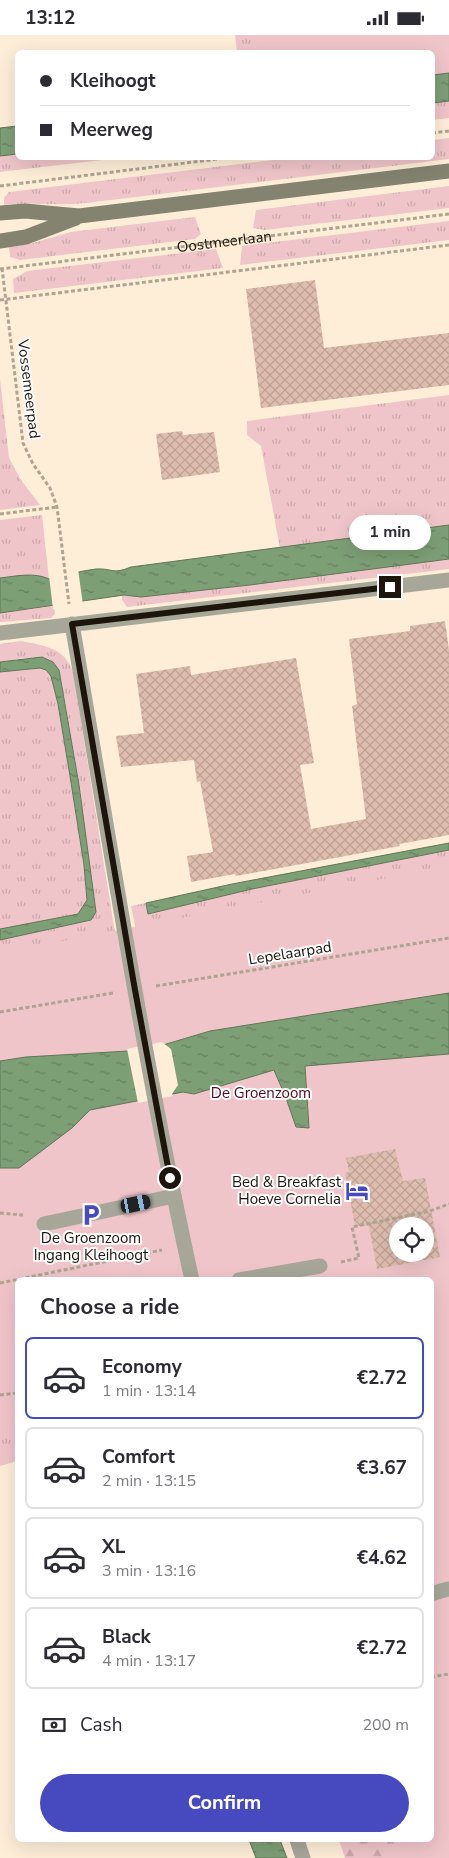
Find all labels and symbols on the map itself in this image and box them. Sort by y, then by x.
street label: Oostmeerlaan [176,226,273,257]
street label: Vossemeerpad [13,337,45,440]
callout: 1 min [349,515,431,549]
route end [379,576,401,598]
street label: Lepelaarpad [247,937,333,969]
park label: De Groenzoom [211,1083,311,1103]
route start [159,1167,181,1189]
place label: Bed & Breakfast Hoeve Cornelia [232,1172,342,1209]
hotel icon: Bed & Breakfast Hoeve Cornelia [344,1178,370,1204]
car [119,1194,152,1214]
parking icon: De Groenzoom Ingang Kleihoogt [78,1202,104,1228]
place label: De Groenzoom Ingang Kleihoogt [34,1228,149,1265]

